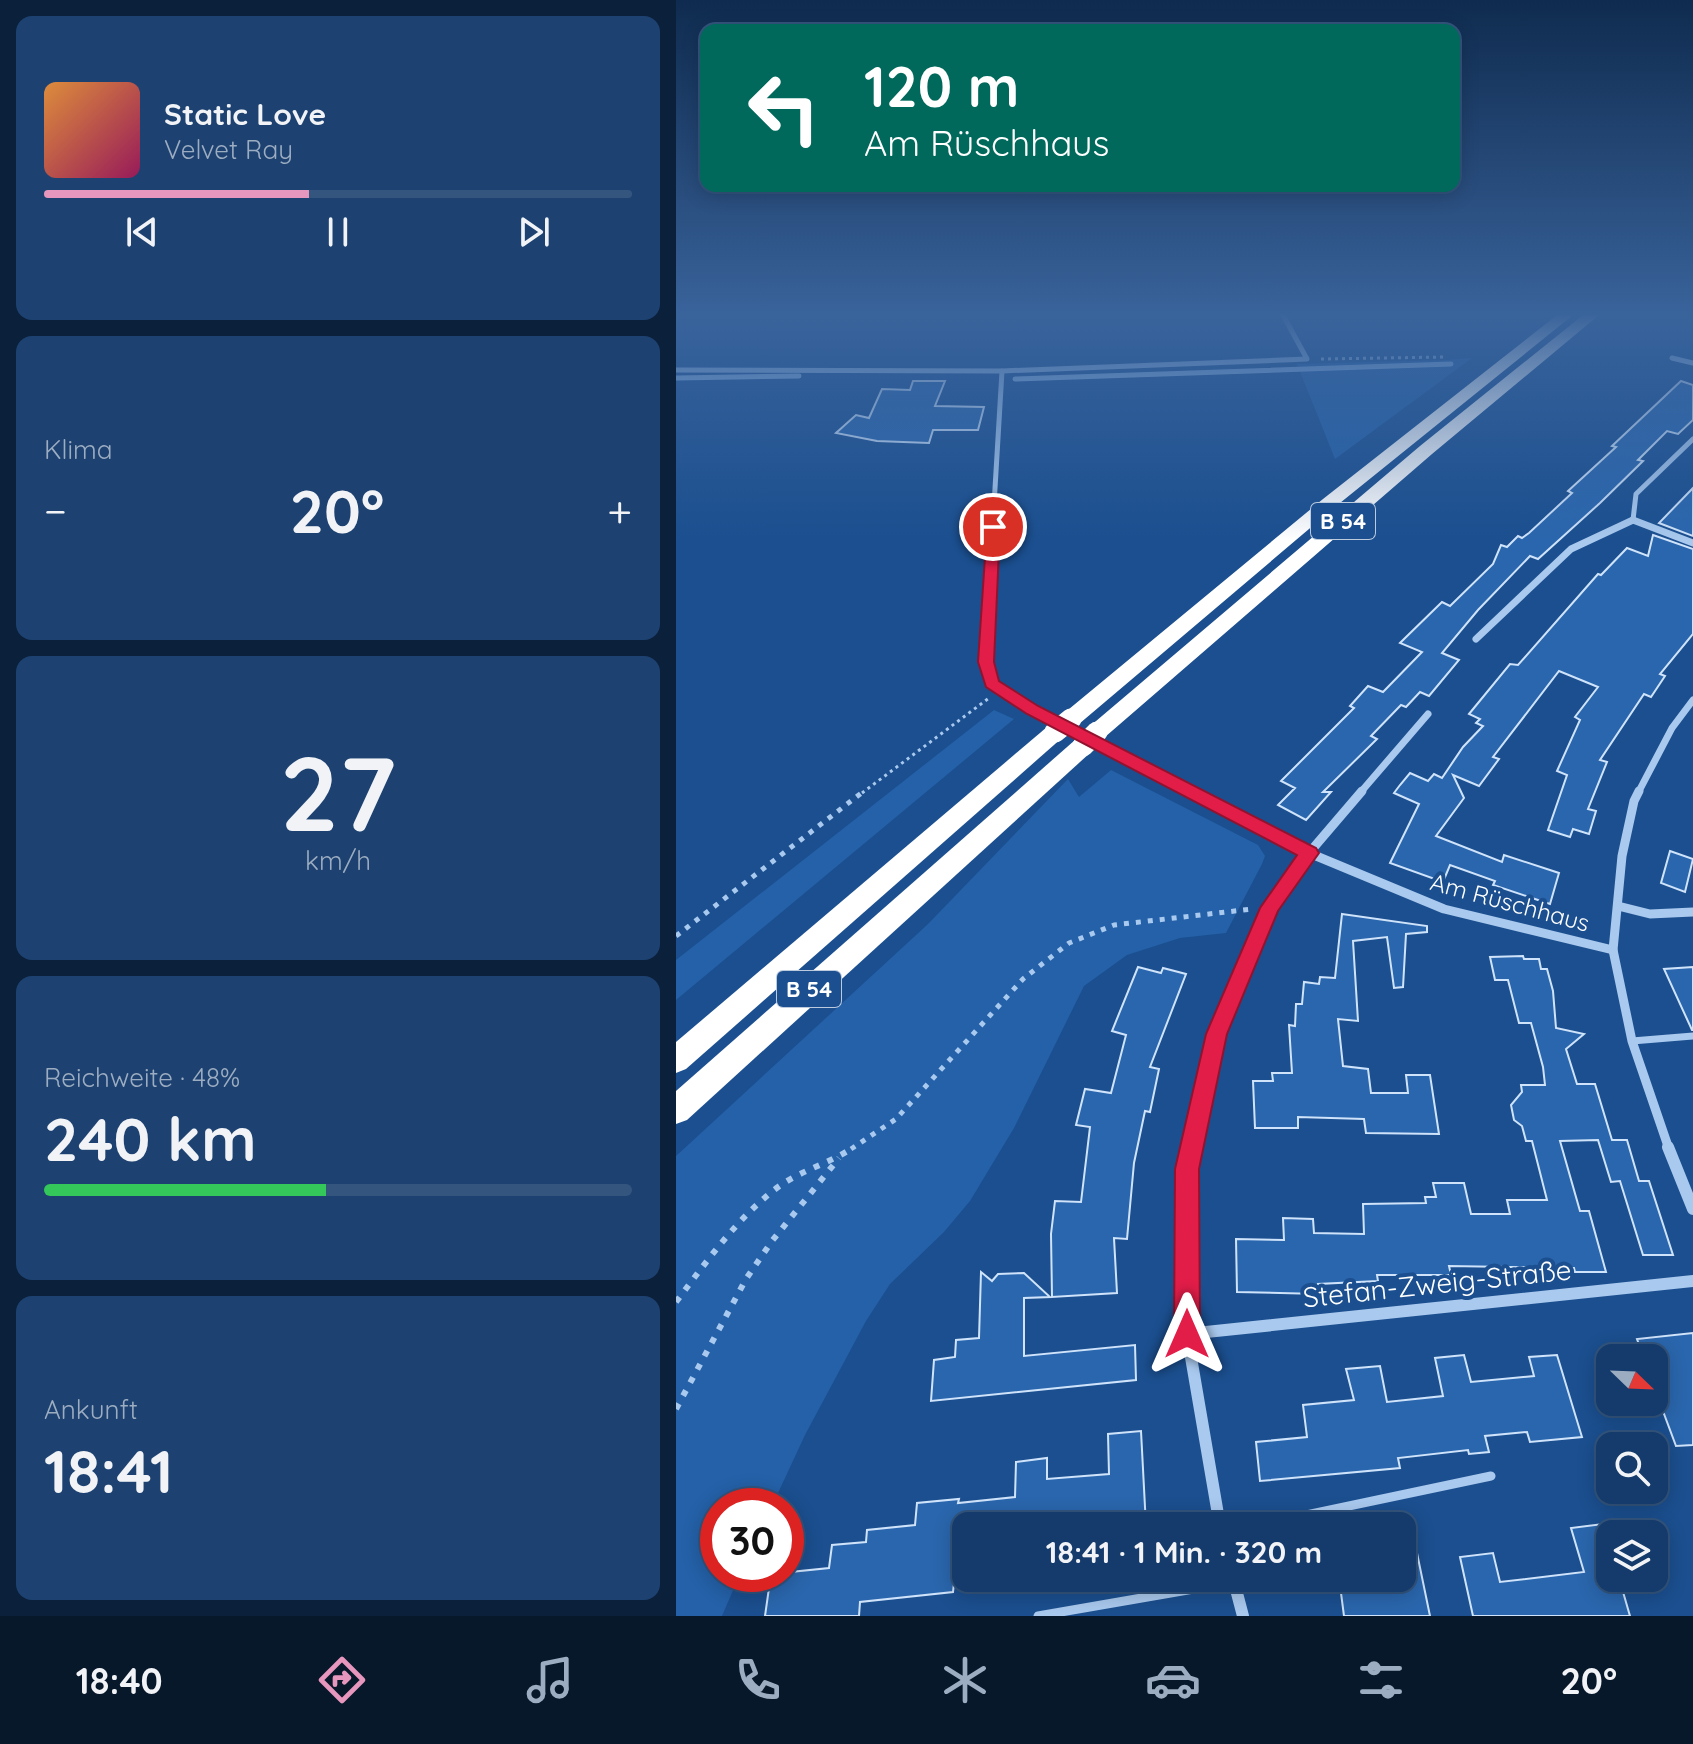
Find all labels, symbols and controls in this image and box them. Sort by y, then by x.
text: 120 m [864,51,1019,121]
icon: left [732,56,836,160]
text: Static Love [164,95,326,133]
text: Am Rüschhaus [864,120,1109,165]
text: Velvet Ray [164,133,293,166]
icon: previous [120,210,164,254]
icon: pause [316,210,360,254]
icon: next [512,210,556,254]
text: Klima [44,433,113,466]
text: 20° [290,473,384,548]
text: − [44,483,67,538]
text: + [607,483,632,538]
pin [959,493,1027,561]
road number: B 54 [1311,503,1375,539]
icon: arrive [971,505,1015,549]
text: 27 [280,727,396,857]
text: km/h [305,844,371,877]
street label: Am Rüschhaus [1427,866,1593,938]
road number: B 54 [777,971,841,1007]
text: Reichweite · 48% [44,1061,240,1094]
text: 240 km [44,1101,257,1176]
street label: Stefan-Zweig-Straße [1301,1251,1573,1315]
position arrow [1145,1292,1229,1376]
north arrow [1596,1344,1668,1416]
map controls [1596,1344,1668,1592]
text: Ankunft [44,1393,138,1426]
button: search [1596,1432,1668,1504]
text: 18:41 [44,1433,173,1508]
speed limit sign: 30 [700,1488,804,1592]
button: layers [1596,1520,1668,1592]
text: 18:41 · 1 Min. · 320 m [1046,1533,1322,1571]
icon: directions [314,1652,370,1708]
icon: music [522,1652,578,1708]
icon: phone [730,1652,786,1708]
icon: climate [937,1652,993,1708]
icon: car [1145,1652,1201,1708]
icon: filters [1353,1652,1409,1708]
text: 18:40 [76,1658,163,1703]
text: 20° [1560,1658,1617,1703]

